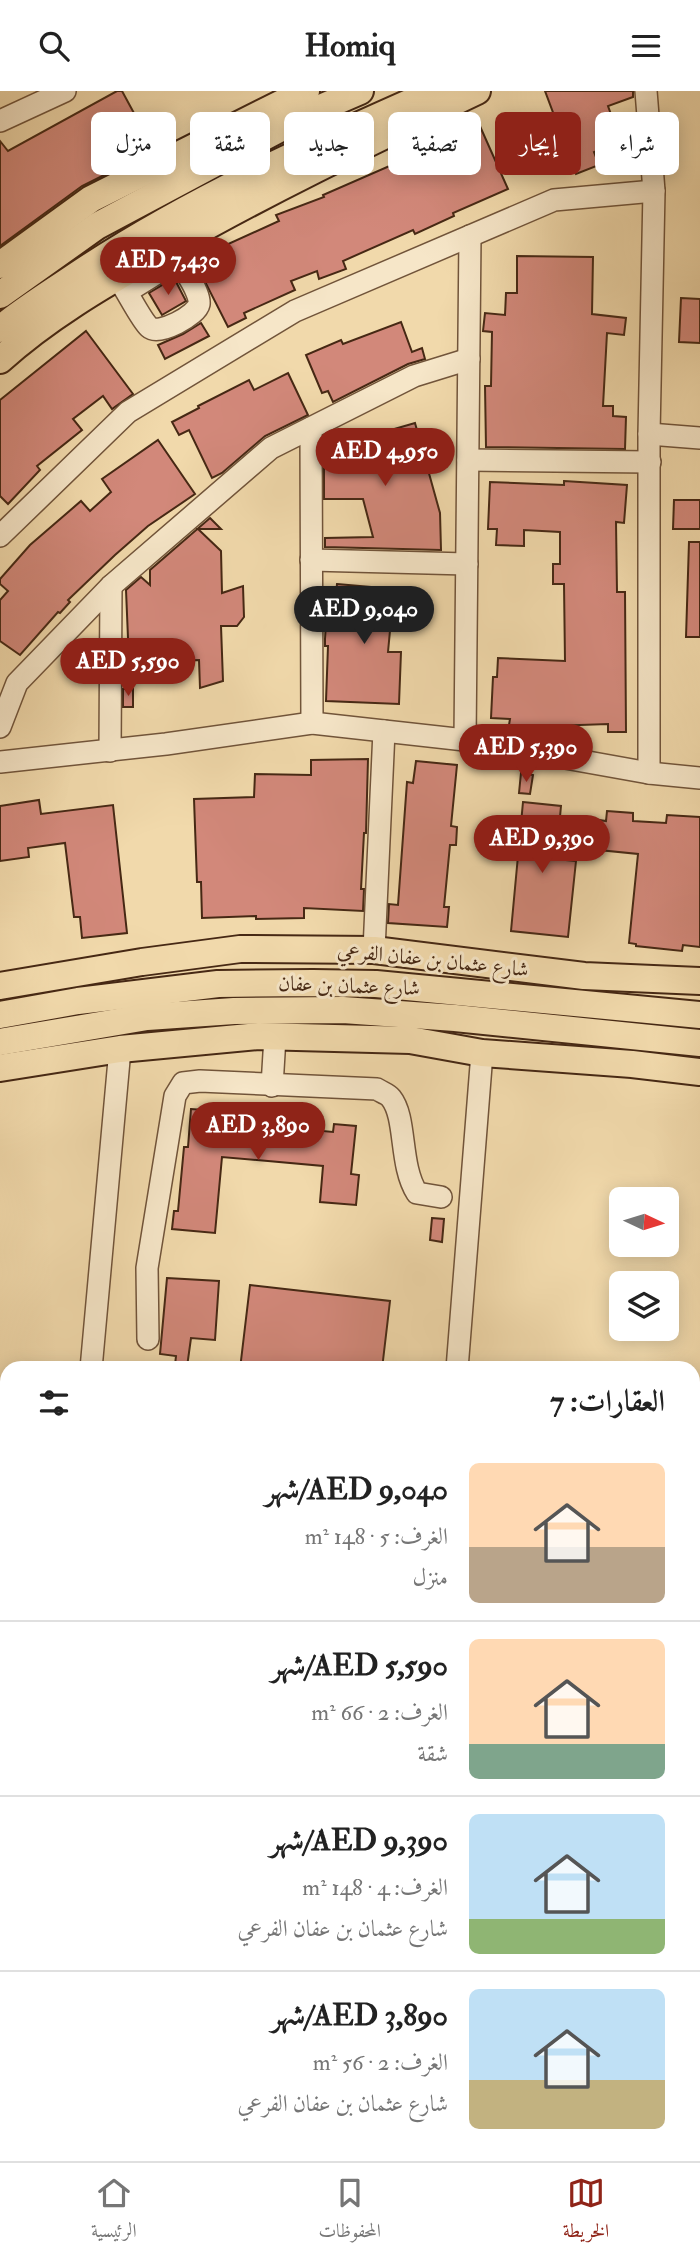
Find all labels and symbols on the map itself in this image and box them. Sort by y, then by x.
pin: AED 7,430 [88,237,248,297]
pin: AED 4,950 [305,429,465,488]
pin: AED 9,040 [284,587,444,646]
pin: AED 5,590 [48,639,208,698]
pin: AED 5,390 [446,725,606,784]
pin: AED 9,390 [462,815,622,875]
street label: شارع عثمان بن عفان الفرعي [336,937,530,987]
street label: شارع عثمان بن عفان [277,970,420,1006]
pin: AED 3,890 [178,1103,338,1162]
north arrow [609,1187,679,1257]

